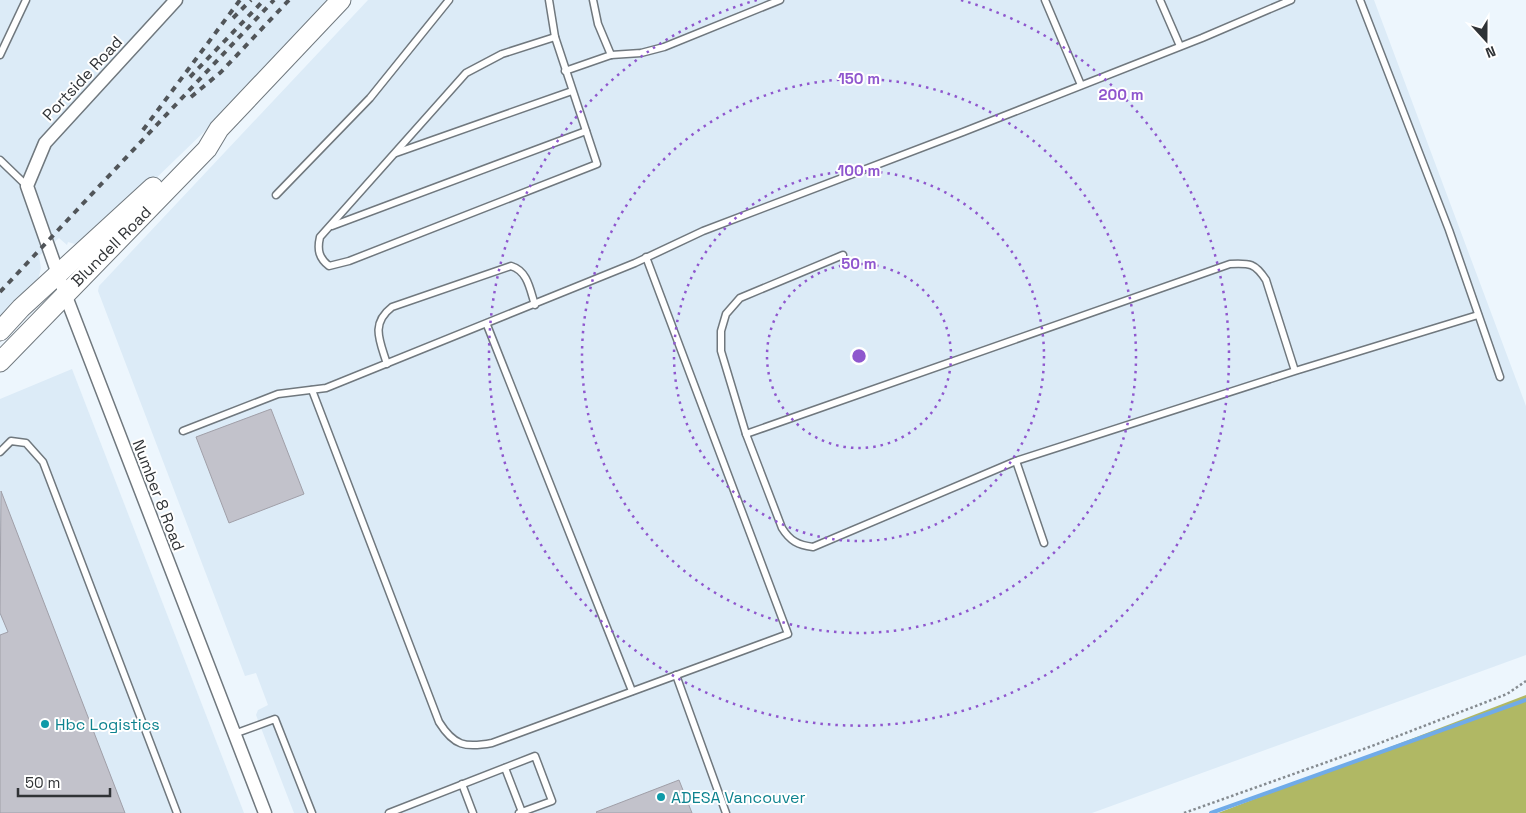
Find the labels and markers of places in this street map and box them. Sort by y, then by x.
centre of rings [850,347,868,365]
place label: Hbc Logistics [55,714,160,735]
marker: Hbc Logistics [39,718,51,730]
place label: ADESA Vancouver [671,787,806,808]
marker: ADESA Vancouver [655,791,667,803]

